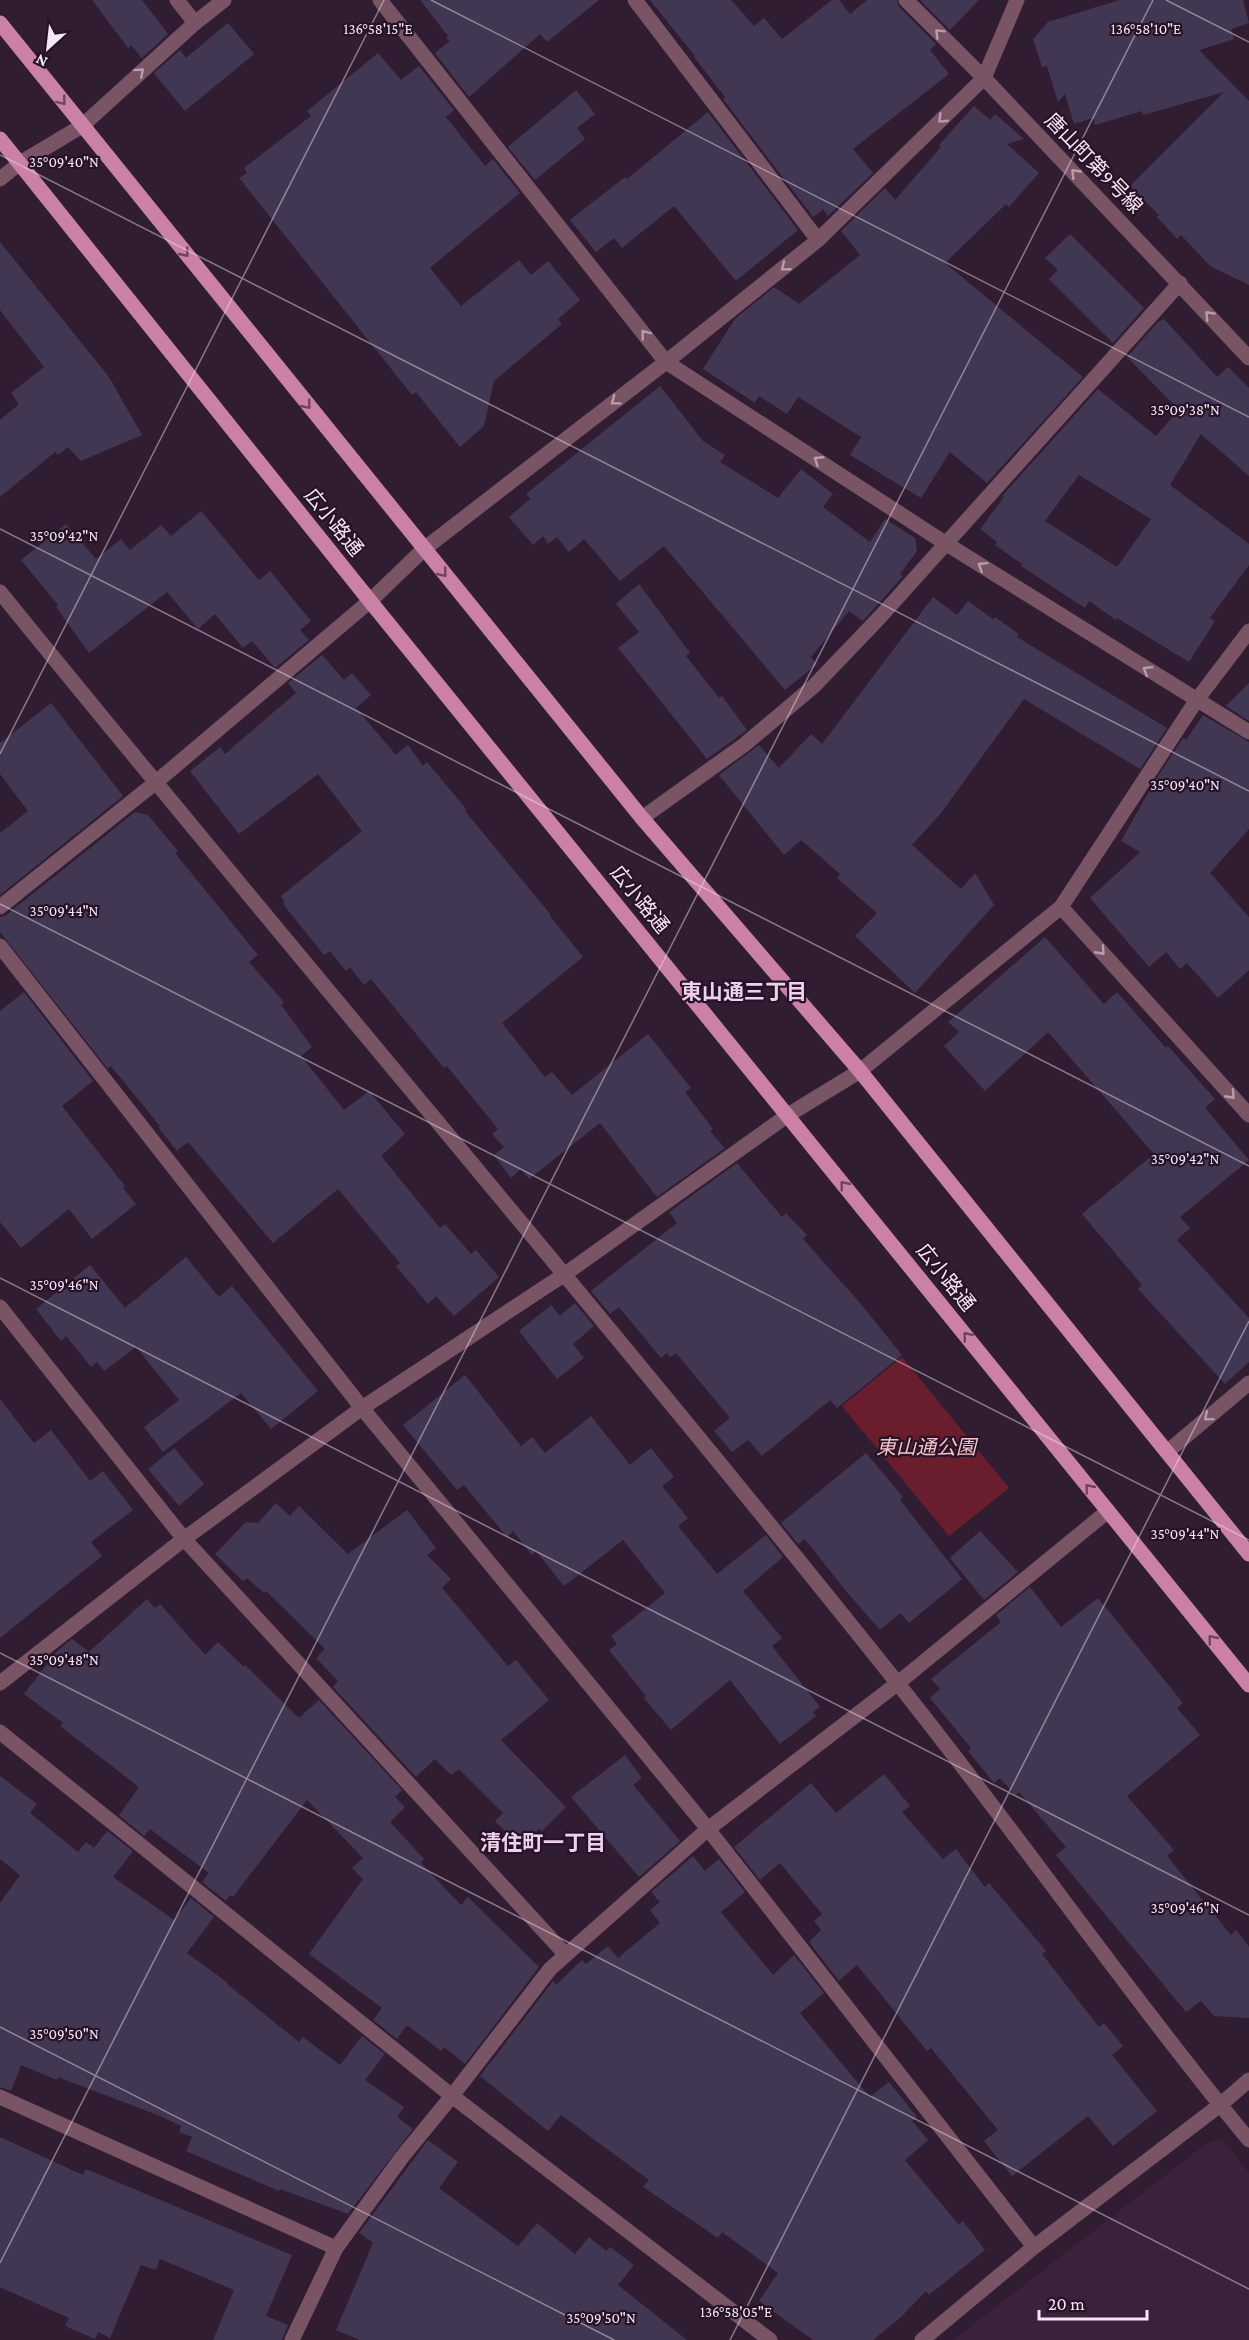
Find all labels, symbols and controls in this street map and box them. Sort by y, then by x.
north arrow [18,18,78,78]
text: 136°58'15"E [343,21,413,37]
text: 136°58'10"E [1111,21,1181,37]
one-way arrow [936,30,947,41]
text: N [33,51,50,71]
one-way arrow [134,68,144,79]
one-way arrow [55,95,66,106]
street label: 唐山町第9号線 [1041,109,1147,217]
one-way arrow [938,111,949,122]
text: 35°09'40"N [29,154,99,170]
one-way arrow [1071,170,1082,180]
one-way arrow [177,246,188,257]
one-way arrow [781,259,792,270]
one-way arrow [1205,311,1216,322]
one-way arrow [641,330,652,341]
one-way arrow [611,393,622,404]
one-way arrow [300,398,311,409]
text: 35°09'38"N [1150,402,1220,418]
one-way arrow [814,456,825,467]
street label: 広小路通 [300,484,368,560]
text: 35°09'42"N [30,528,98,544]
one-way arrow [978,561,988,573]
one-way arrow [436,566,447,577]
one-way arrow [1143,665,1153,677]
text: 35°09'40"N [1150,777,1220,793]
street label: 広小路通 [606,861,674,937]
text: 35°09'44"N [30,903,99,919]
one-way arrow [1094,944,1105,954]
district label: 東山通三丁目 [681,980,807,1004]
one-way arrow [1224,1089,1235,1099]
text: 35°09'42"N [1151,1151,1219,1167]
one-way arrow [840,1180,851,1191]
street label: 広小路通 [912,1239,980,1315]
text: 35°09'46"N [29,1277,99,1293]
one-way arrow [963,1332,974,1343]
one-way arrow [1204,1410,1215,1421]
park label: 東山通公園 [876,1436,979,1458]
one-way arrow [1085,1484,1096,1495]
text: 35°09'44"N [1151,1526,1220,1542]
one-way arrow [1208,1635,1219,1646]
text: 35°09'48"N [29,1652,99,1668]
district label: 清住町一丁目 [480,1831,606,1855]
text: 35°09'46"N [1150,1900,1220,1916]
text: 35°09'50"N [29,2026,99,2042]
scale bar [1039,2283,1147,2321]
text: 20 m [1048,2294,1085,2314]
text: 136°58'05"E [700,2304,772,2320]
text: 35°09'50"N [566,2310,636,2326]

